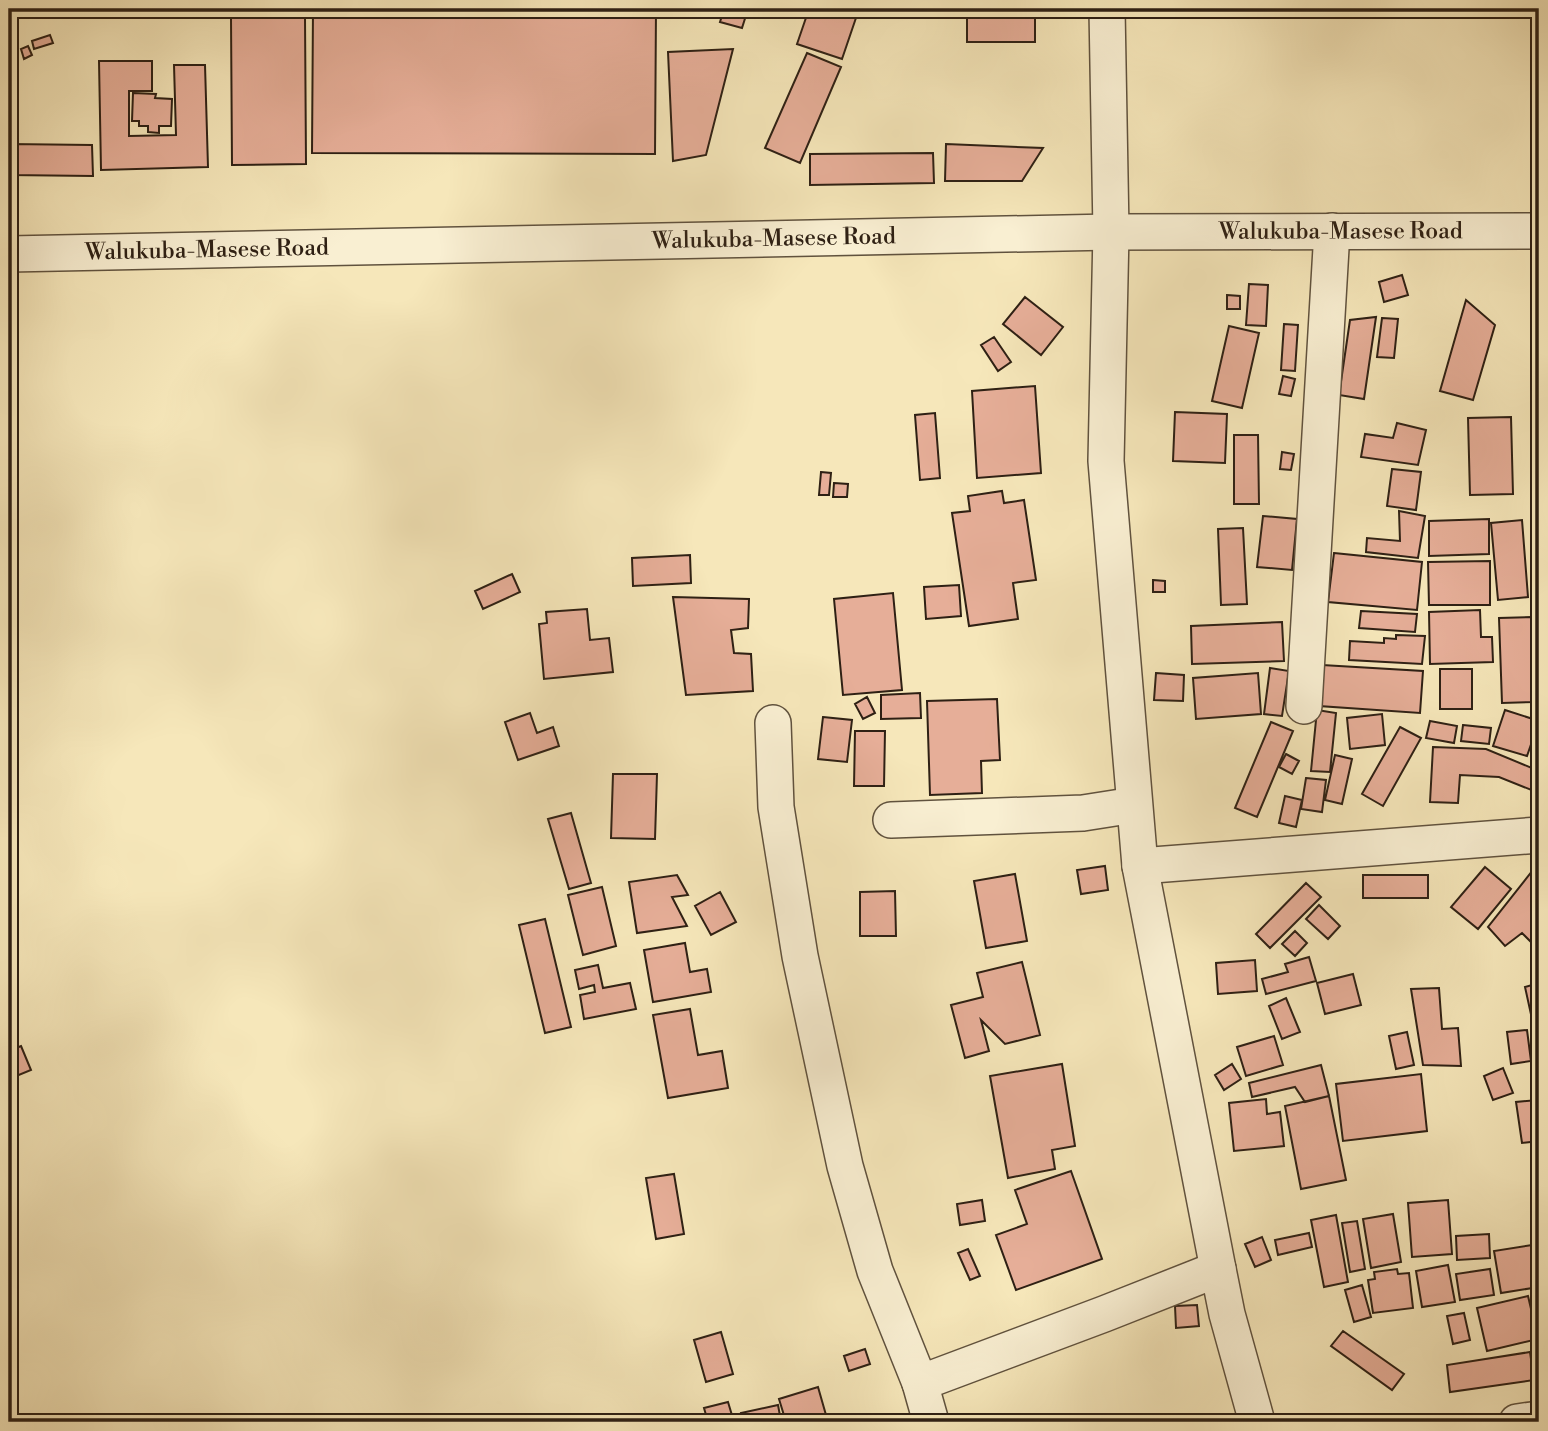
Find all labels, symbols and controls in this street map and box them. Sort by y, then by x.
street label: Walukuba-Masese Road [1218,217,1463,246]
street label: Walukuba-Masese Road [651,222,896,255]
street label: Walukuba-Masese Road [84,234,329,267]

